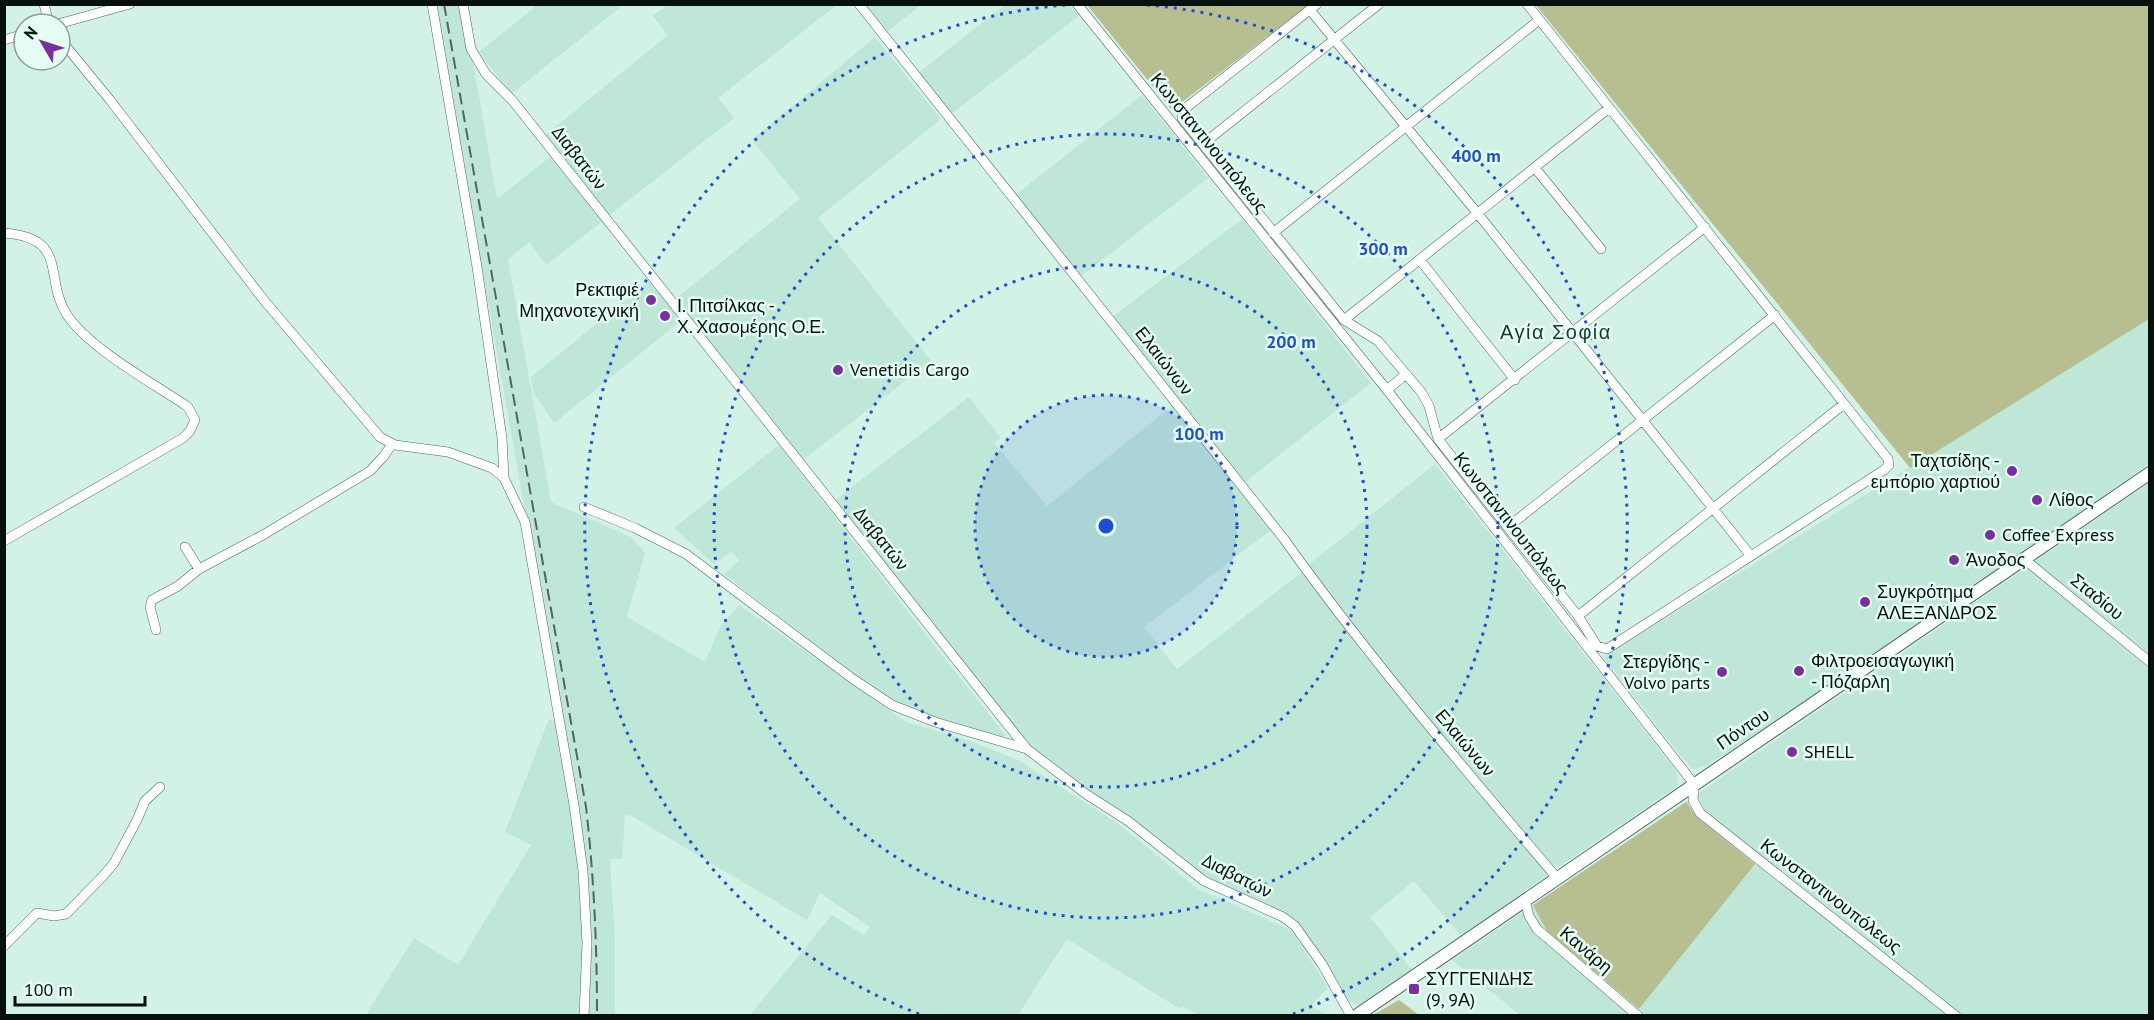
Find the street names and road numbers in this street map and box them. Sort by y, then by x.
street label: Κωνσταντινουπόλεως [1146,68,1273,218]
street label: Διαβατών [547,121,612,194]
street label: Ελαιώνων [1130,322,1198,400]
street label: Κωνσταντινουπόλεως [1449,447,1574,598]
street label: Διαβατών [849,502,914,575]
street label: Σταδίου [2066,568,2128,625]
street label: Πόντου [1712,703,1773,755]
street label: Ελαιώνων [1430,704,1500,781]
street label: Κωνσταντινουπόλεως [1756,833,1907,958]
street label: Διαβατών [1198,848,1276,903]
street label: Κανάρη [1555,921,1617,978]

